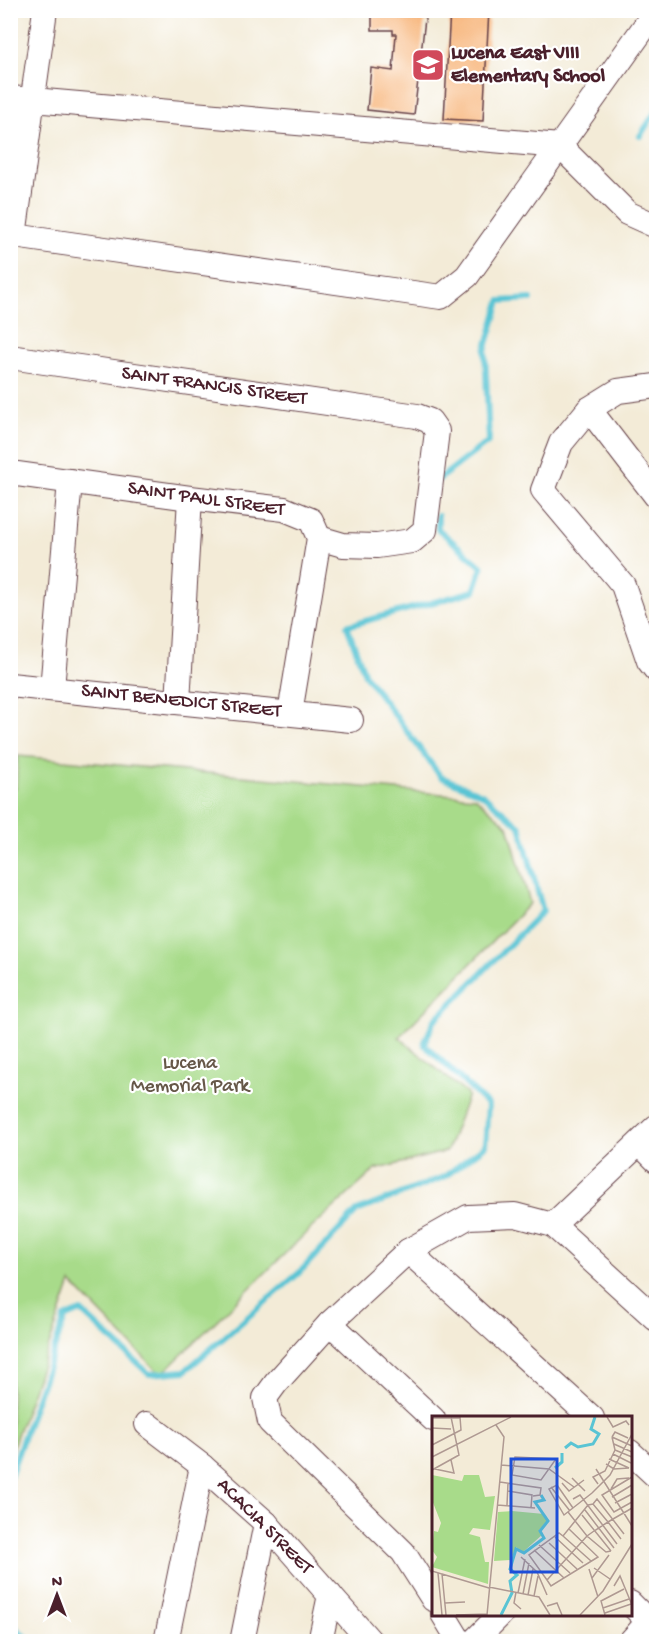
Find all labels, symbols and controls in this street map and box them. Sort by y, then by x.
place label: Lucena East VIII Elementary School [451,43,606,89]
school or university icon: Lucena East VIII Elementary School [410,47,446,83]
street label: SAINT FRANCIS STREET [120,363,309,412]
street label: SAINT PAUL STREET [126,478,287,523]
street label: SAINT BENEDICT STREET [80,680,283,724]
park label: Lucena Memorial Park [131,1053,251,1099]
inset map [432,1416,631,1616]
street label: ACACIA STREET [211,1474,318,1581]
north arrow [27,1565,87,1625]
text: N [52,1574,63,1593]

